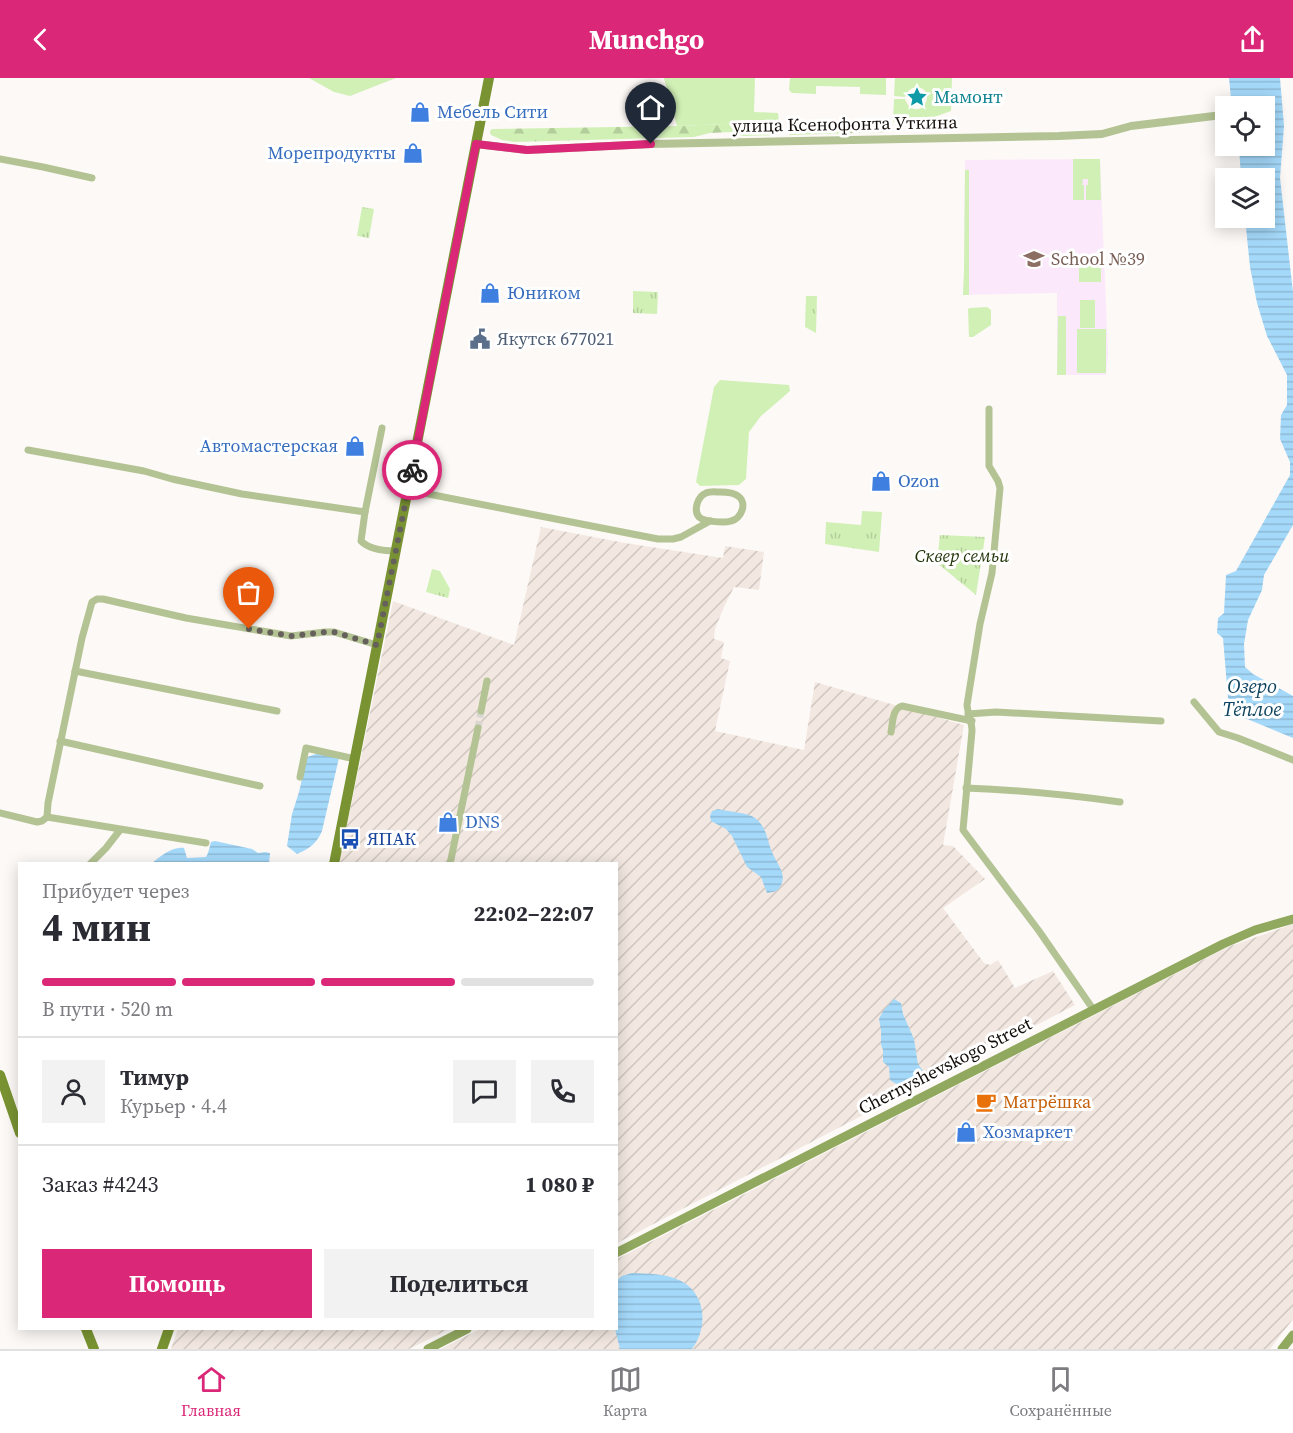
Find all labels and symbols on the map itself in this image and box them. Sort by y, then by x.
pin [625,82,676,144]
place label: Мамонт [934,84,1003,109]
place icon: Мамонт [905,85,929,109]
place label: Мебель Сити [437,99,548,124]
shop icon: Мебель Сити [408,100,432,124]
street label: улица Ксенофонта Уткина [732,109,959,138]
place label: Морепродукты [267,140,396,165]
shop icon: Морепродукты [401,141,425,165]
place label: School №39 [1051,246,1145,271]
school or university icon: School №39 [1022,247,1046,271]
place label: Юником [507,280,581,305]
shop icon: Юником [478,281,502,305]
place label: Якутск 677021 [497,326,614,351]
public building icon: Якутск 677021 [468,327,492,351]
place label: Автомастерская [200,433,338,458]
shop icon: Автомастерская [343,434,367,458]
courier [382,440,442,500]
place label: Ozon [898,468,940,493]
shop icon: Ozon [869,469,893,493]
park label: Сквер семьи [915,543,1010,568]
pin [223,567,274,629]
water label: Озеро Тёплое [1223,672,1281,723]
place label: DNS [465,809,500,834]
shop icon: DNS [436,810,460,834]
place label: ЯПАК [367,826,416,851]
bus stop icon: ЯПАК [338,827,362,851]
street label: Chernyshevskogo Street [854,1011,1036,1120]
place label: Матрёшка [1003,1089,1092,1114]
cafe icon: Матрёшка [974,1090,998,1114]
place label: Хозмаркет [983,1119,1073,1144]
shop icon: Хозмаркет [954,1120,978,1144]

